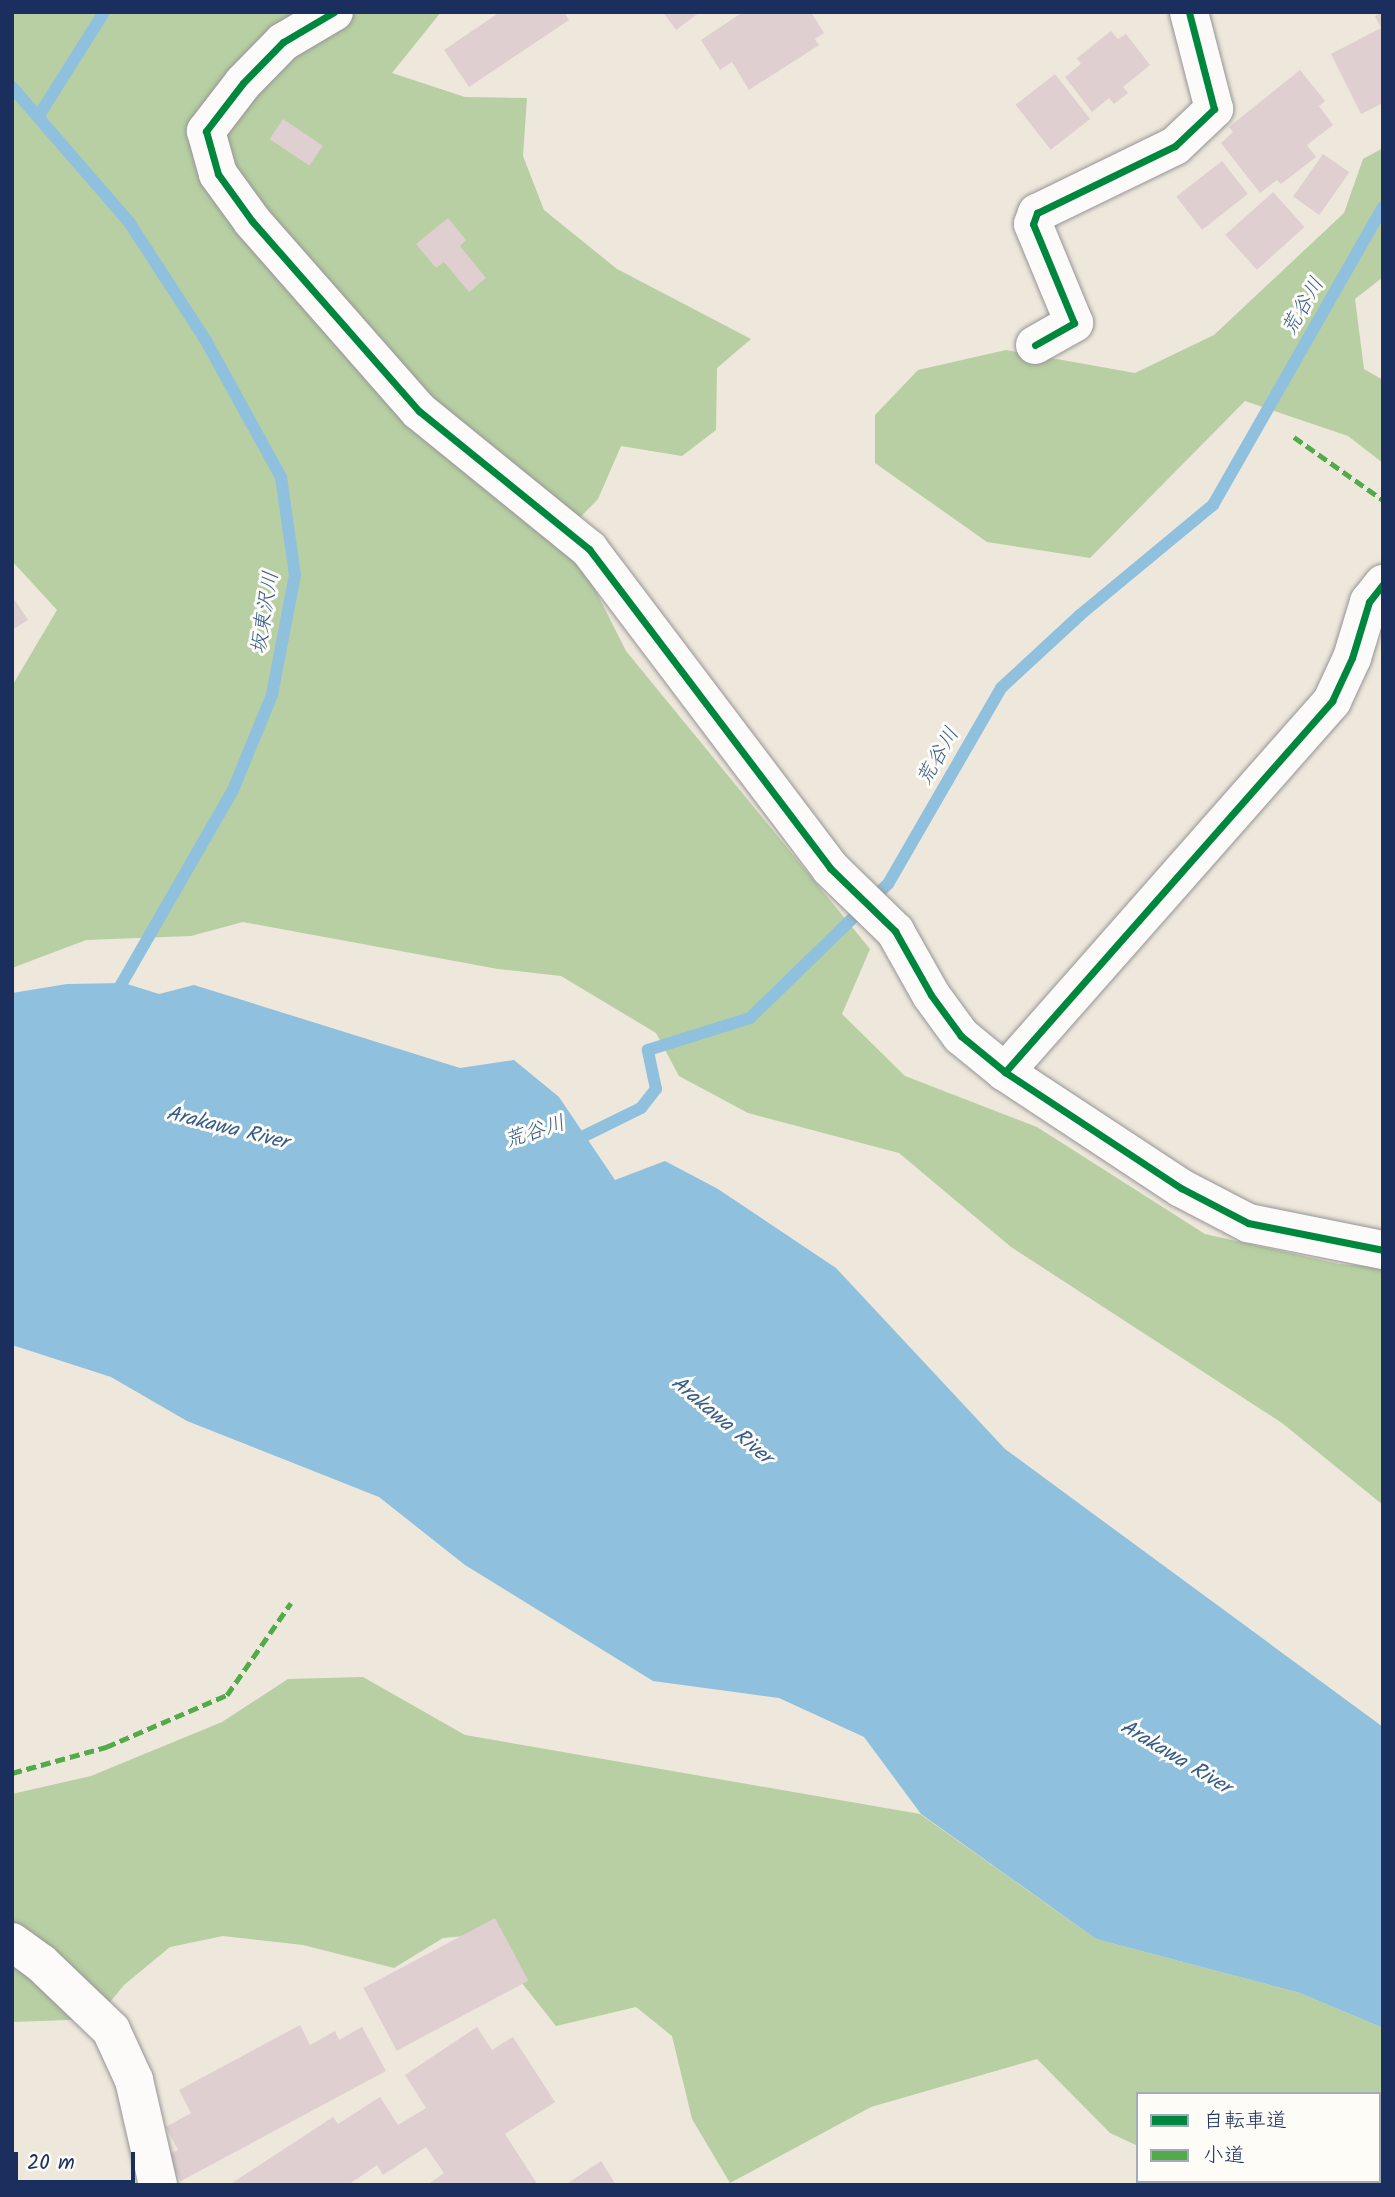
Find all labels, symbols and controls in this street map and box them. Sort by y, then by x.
water label: 荒谷川 [1277,273,1331,341]
water label: 坂東沢川 [247,570,285,656]
water label: 荒谷川 [912,723,966,791]
water label: Arakawa River [164,1102,290,1156]
water label: 荒谷川 [501,1111,569,1155]
water label: Arakawa River [665,1371,777,1471]
water label: Arakawa River [1115,1715,1235,1801]
legend [1136,2092,1381,2183]
text: 自転車道 [1203,2105,1287,2138]
scale bar [18,2138,138,2182]
text: 小道 [1203,2140,1245,2173]
text: 20 m [27,2147,75,2180]

